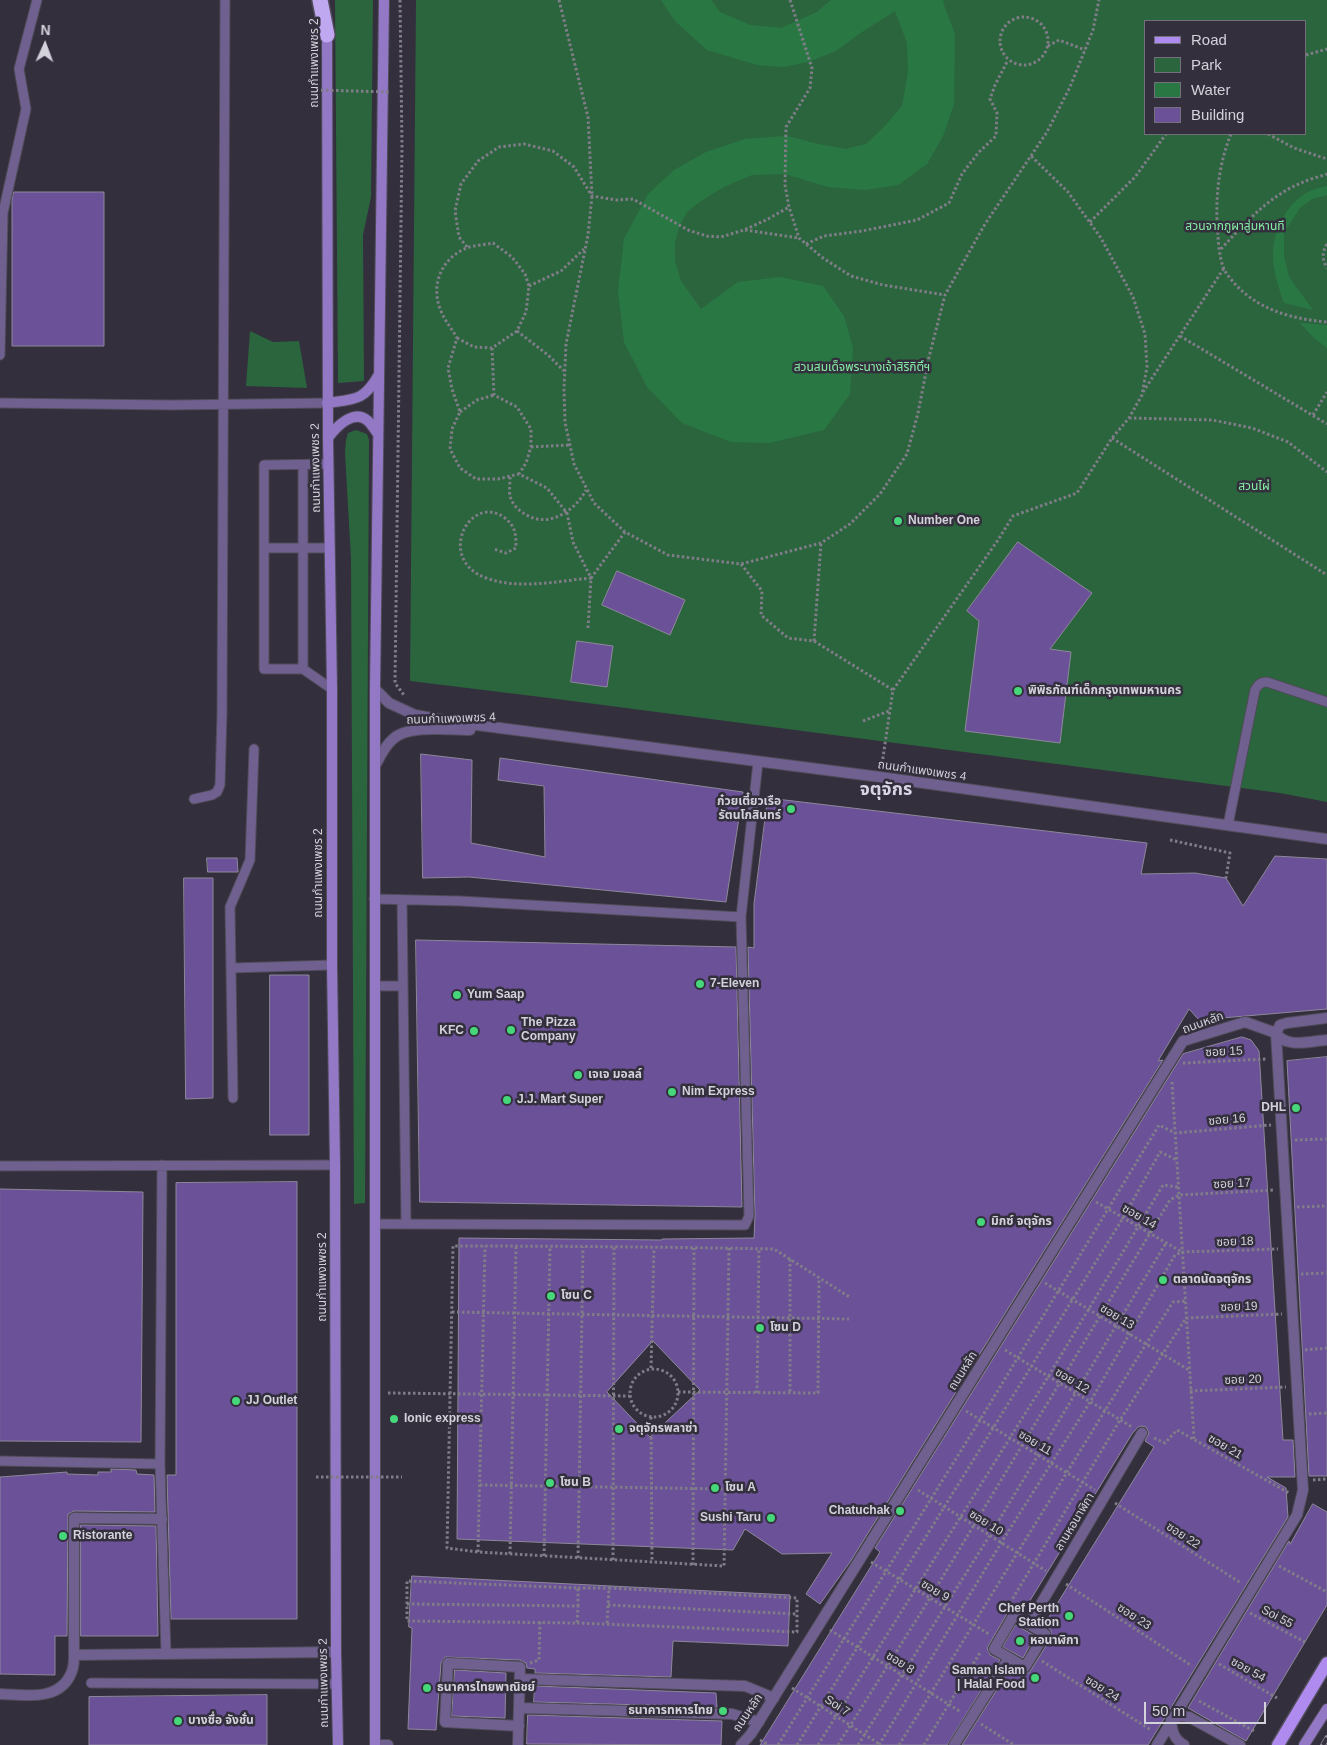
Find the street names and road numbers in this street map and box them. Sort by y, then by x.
street label: ถนนกำแพงเพชร 2 [308,18,322,108]
street label: ถนนกำแพงเพชร 2 [308,423,324,513]
street label: ถนนกำแพงเพชร 4 [406,710,496,728]
street label: ถนนกำแพงเพชร 4 [877,758,967,784]
street label: ถนนกำแพงเพชร 2 [312,828,326,918]
street label: ถนนหลัก [1180,1009,1226,1037]
street label: ซอย 15 [1205,1044,1243,1060]
street label: ซอย 16 [1208,1111,1246,1129]
street label: ซอย 17 [1213,1176,1251,1192]
street label: ซอย 14 [1119,1201,1159,1233]
street label: ถนนกำแพงเพชร 2 [316,1232,330,1322]
street label: ซอย 18 [1216,1234,1254,1250]
street label: ซอย 19 [1220,1299,1258,1315]
street label: ซอย 13 [1097,1301,1137,1333]
street label: ถนนหลัก [945,1349,981,1393]
street label: ซอย 12 [1052,1365,1092,1397]
street label: ซอย 20 [1224,1372,1262,1388]
street label: ซอย 11 [1016,1427,1054,1459]
street label: ซอย 21 [1205,1431,1245,1463]
street label: ลานหอนาฬิกา [1052,1490,1098,1554]
street label: ซอย 10 [966,1507,1006,1539]
street label: ซอย 22 [1163,1520,1203,1552]
street label: ซอย 9 [918,1577,952,1605]
street label: ซอย 23 [1114,1601,1154,1633]
street label: Soi 55 [1259,1603,1295,1631]
street label: ถนนกำแพงเพชร 2 [316,1638,332,1728]
street label: ซอย 8 [883,1649,917,1677]
street label: ซอย 54 [1228,1655,1268,1685]
street label: ซอย 24 [1082,1673,1122,1705]
street label: ถนนหลัก [730,1691,766,1735]
street label: Soi 7 [822,1693,852,1719]

